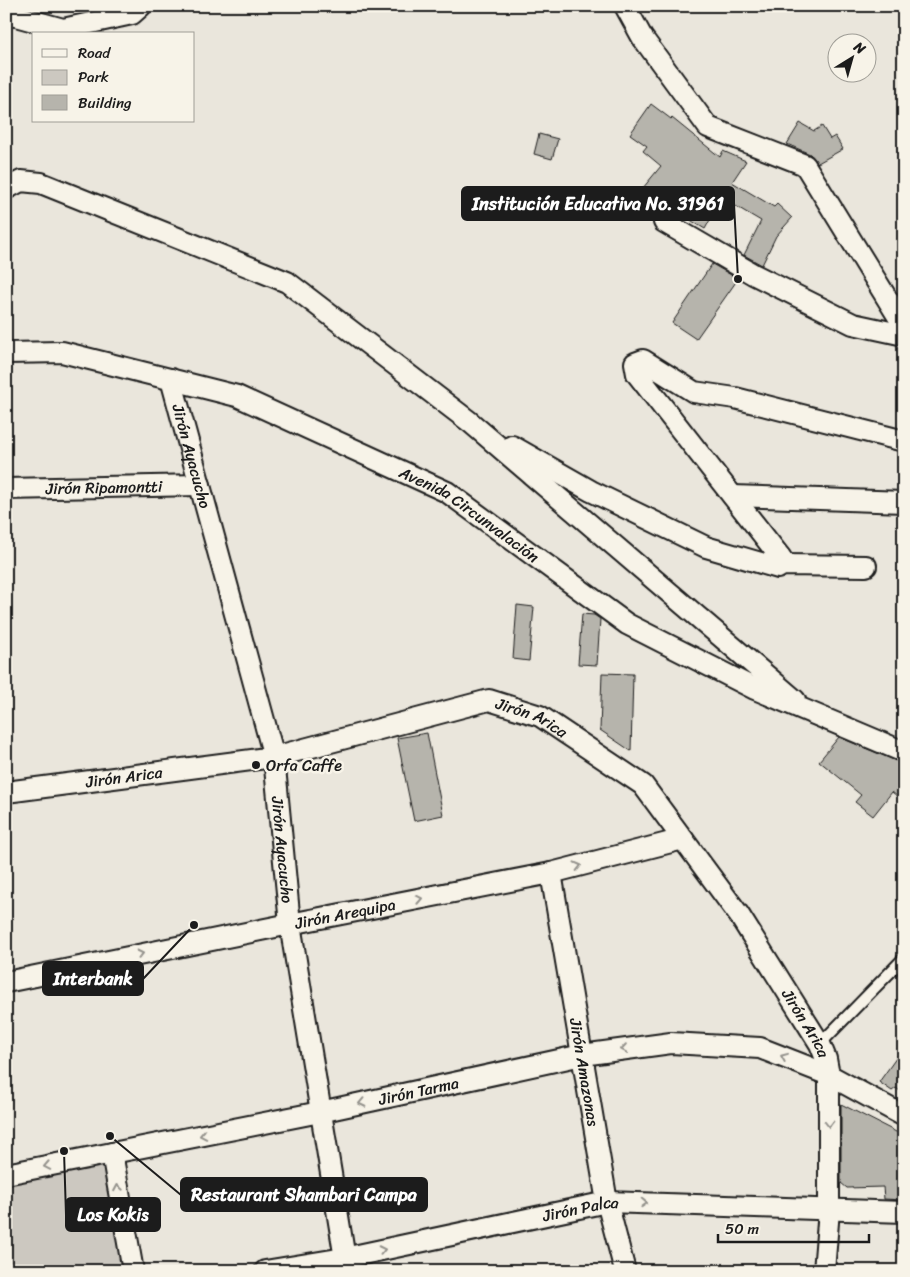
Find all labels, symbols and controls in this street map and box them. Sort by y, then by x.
legend [32,32,195,122]
north arrow [828,32,878,82]
text: N [847,35,871,61]
text: Road [78,40,111,66]
text: Park [78,64,109,90]
text: Building [78,90,132,116]
callout: Institución Educativa No. 31961 [462,187,734,220]
text: Institución Educativa No. 31961 [471,188,724,220]
street label: Jirón Ayacucho [164,400,220,512]
street label: Avenida Circunvalación [394,457,546,570]
street label: Jirón Ripamontti [44,471,163,503]
street label: Jirón Arica [491,688,575,746]
place label: Orfa Caffe [266,751,342,780]
street label: Jirón Arica [83,757,165,796]
marker: Orfa Caffe [250,759,262,771]
street label: Jirón Ayacucho [263,794,302,905]
one-way arrow [574,861,583,872]
street label: Jirón Arequipa [291,889,398,937]
one-way arrow [415,894,424,904]
one-way arrow [135,950,144,960]
callout: Interbank [43,962,143,995]
text: Interbank [52,963,133,995]
street label: Jirón Arica [773,982,839,1063]
street label: Jirón Amazonas [561,1015,608,1129]
one-way arrow [619,1043,627,1054]
one-way arrow [780,1053,789,1064]
street label: Jirón Tarma [375,1068,462,1114]
one-way arrow [357,1097,366,1108]
one-way arrow [824,1120,834,1128]
one-way arrow [198,1130,207,1140]
one-way arrow [42,1161,51,1171]
callout: Restaurant Shambari Campa [181,1178,427,1211]
text: Restaurant Shambari Campa [190,1179,418,1211]
one-way arrow [113,1184,124,1193]
street label: Jirón Palca [539,1187,619,1230]
callout: Los Kokis [66,1198,160,1231]
one-way arrow [641,1198,649,1208]
text: Los Kokis [77,1199,149,1231]
scale bar [718,1212,869,1244]
text: 50 m [725,1216,760,1242]
one-way arrow [377,1245,386,1256]

